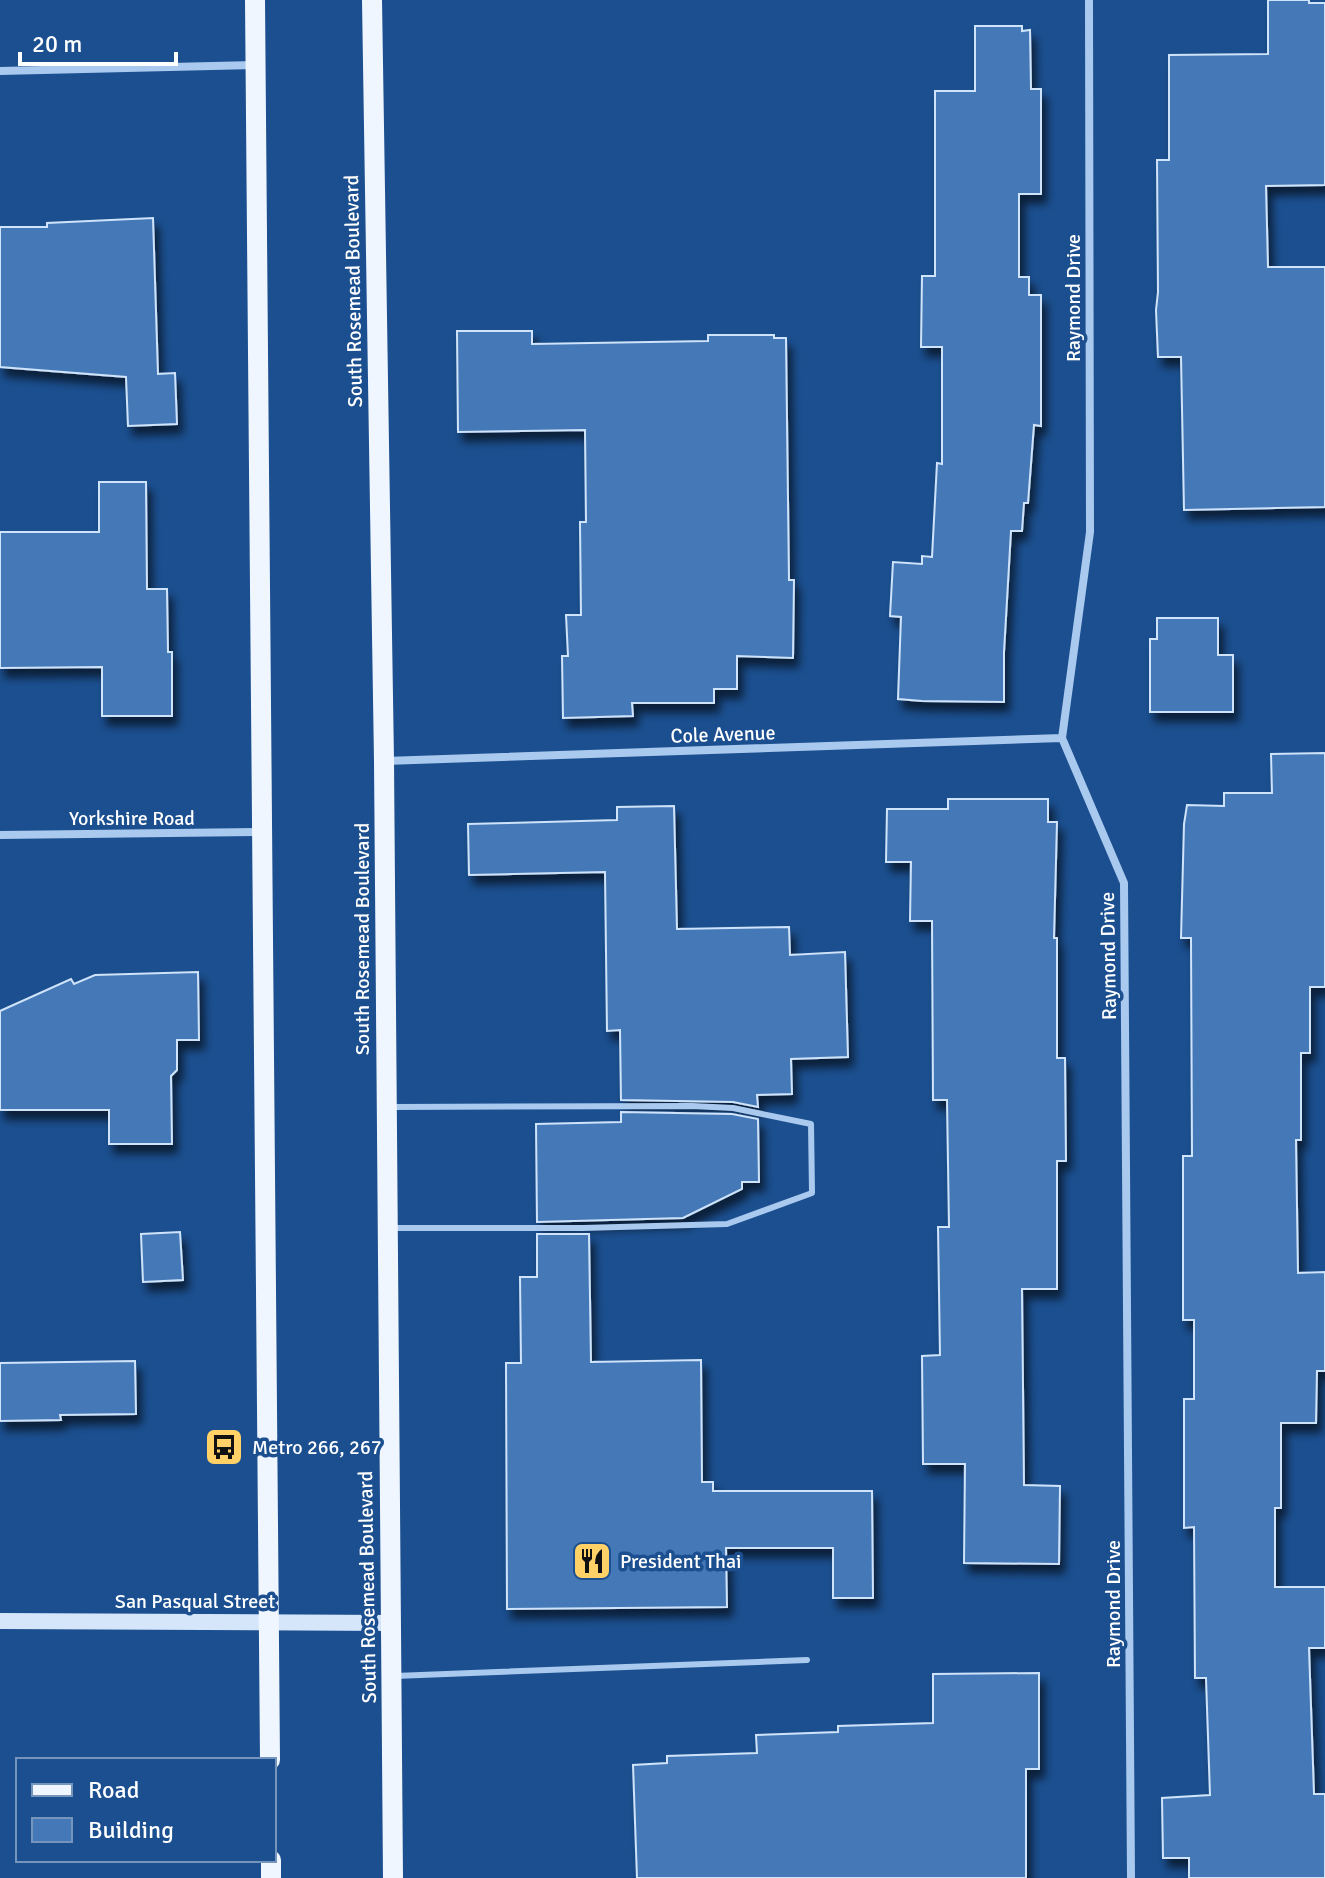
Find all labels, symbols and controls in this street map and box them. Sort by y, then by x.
scale bar [20,16,176,66]
text: 20 m [32,29,82,59]
street label: South Rosemead Boulevard [339,175,368,407]
street label: Raymond Drive [1061,234,1086,362]
street label: Cole Avenue [670,720,776,749]
street label: Yorkshire Road [69,806,195,831]
street label: South Rosemead Boulevard [350,823,375,1055]
street label: Raymond Drive [1095,892,1122,1020]
bus stop icon: Metro 266, 267 [203,1426,245,1468]
place label: Metro 266, 267 [252,1435,382,1460]
street label: South Rosemead Boulevard [353,1471,382,1703]
restaurant icon: President Thai [571,1540,613,1582]
street label: Raymond Drive [1101,1540,1126,1668]
place label: President Thai [620,1549,741,1574]
street label: San Pasqual Street [115,1589,275,1614]
legend [16,1758,276,1862]
text: Road [88,1775,139,1805]
text: Building [88,1815,174,1845]

